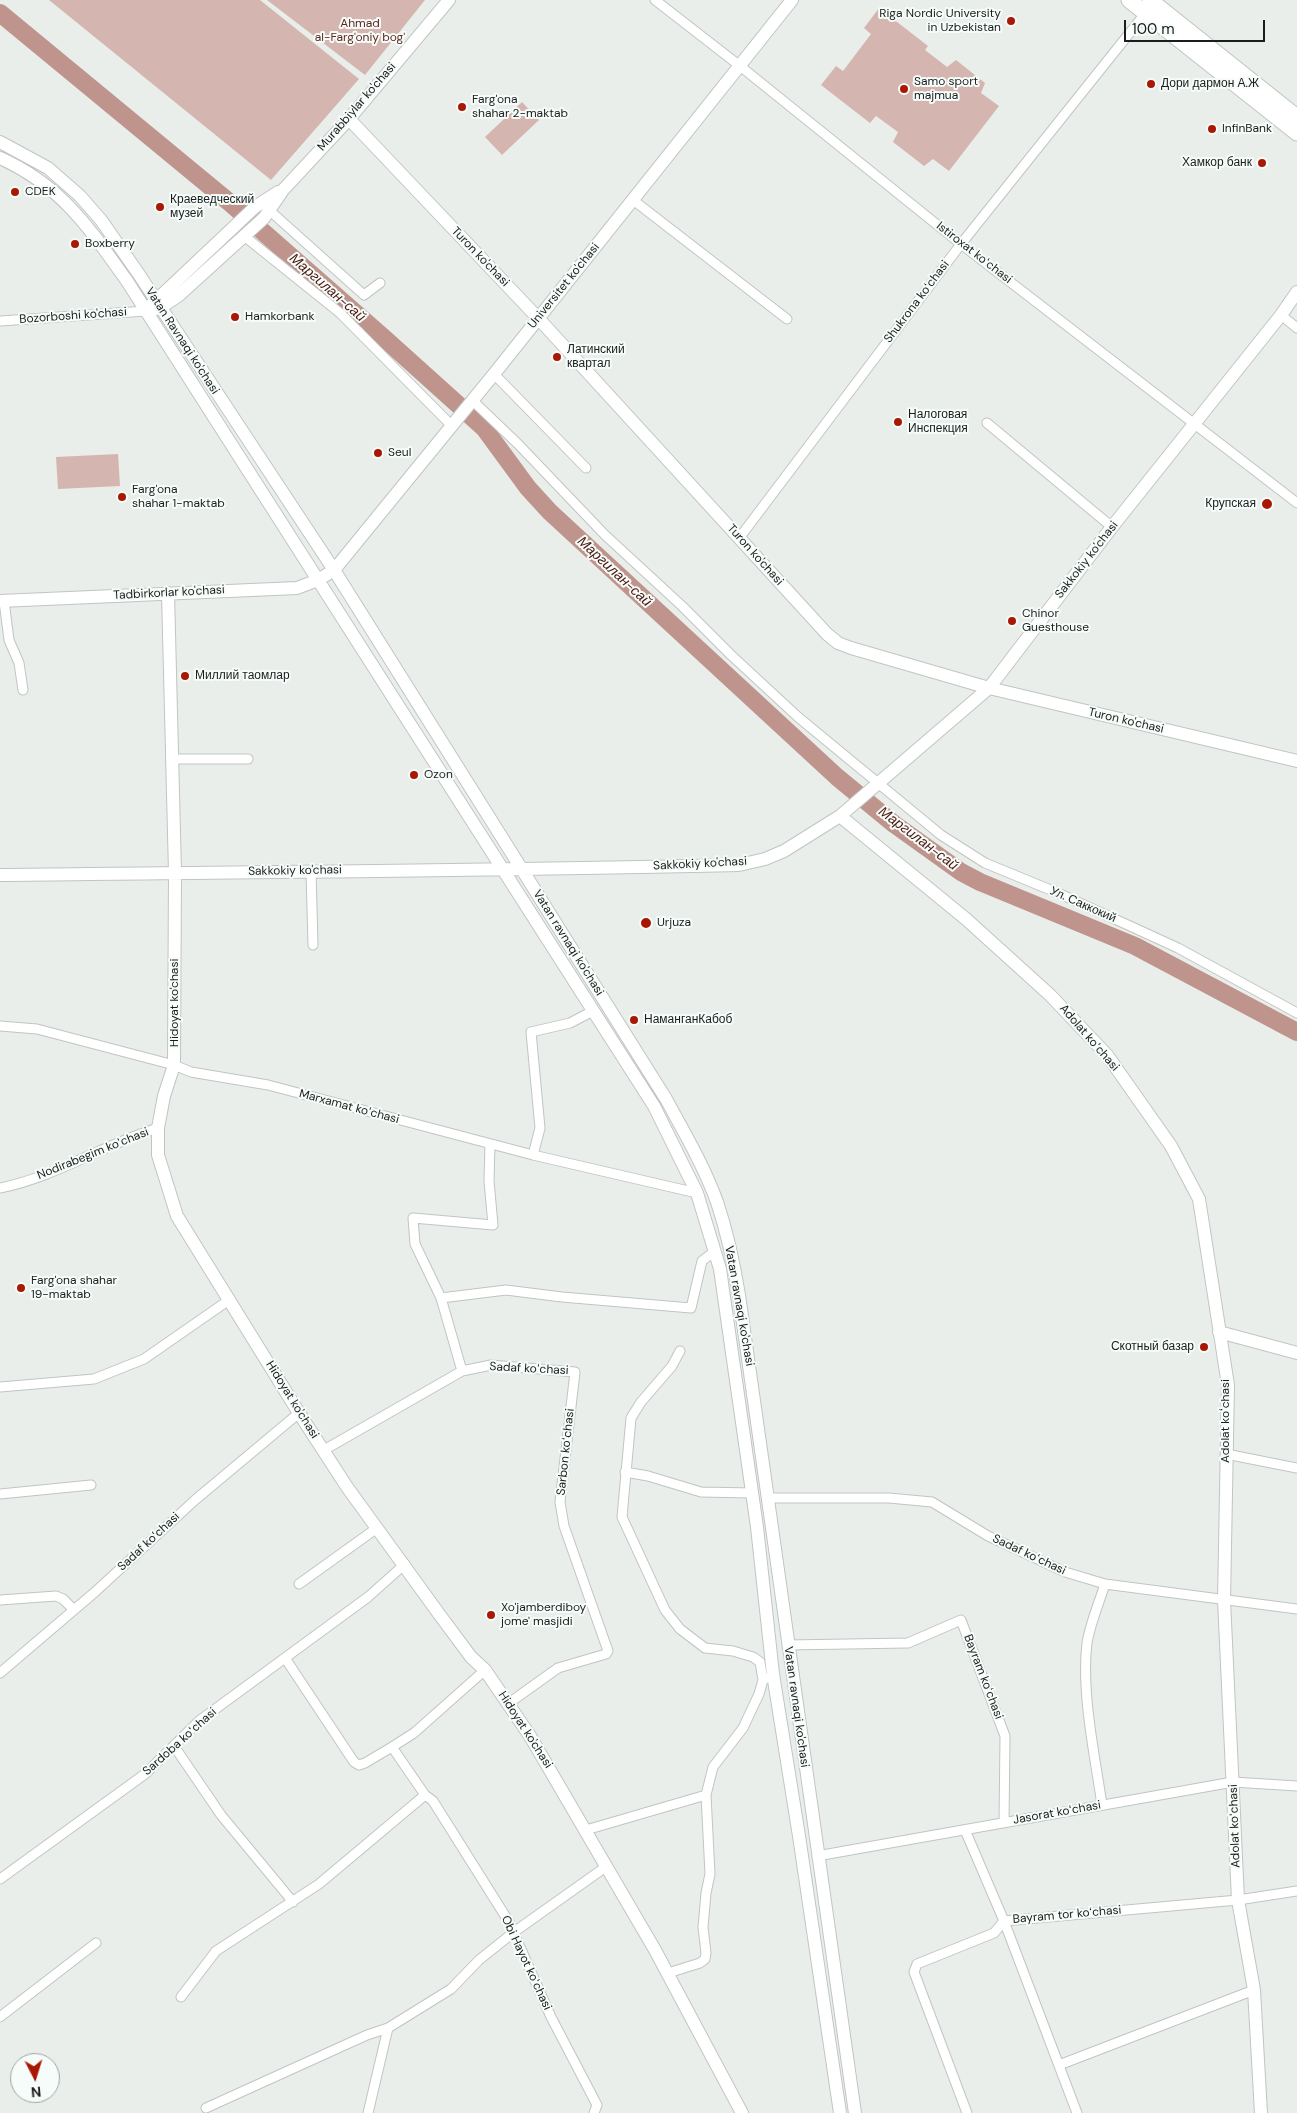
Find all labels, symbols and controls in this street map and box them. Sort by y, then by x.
place label: Riga Nordic University in Uzbekistan [879,7,1001,35]
scale bar [1127,10,1268,42]
marker: Riga Nordic University in Uzbekistan [1005,15,1017,27]
park label: Ahmad al-Farg'oniy bog' [315,17,405,45]
text: 100 m [1132,19,1175,39]
street label: Murabbiylar ko'chasi [315,60,399,154]
place label: Samo sport majmua [914,75,978,103]
place label: Дори дармон А.Ж [1161,77,1259,91]
marker: Дори дармон А.Ж [1145,78,1157,90]
marker: Samo sport majmua [898,83,910,95]
place label: Farg'ona shahar 2-maktab [472,93,568,121]
marker: Farg'ona shahar 2-maktab [456,101,468,113]
place label: InfinBank [1222,122,1272,136]
marker: InfinBank [1206,123,1218,135]
place label: Хамкор банк [1182,156,1252,170]
marker: Хамкор банк [1256,157,1268,169]
place label: CDEK [25,185,56,199]
marker: CDEK [9,186,21,198]
place label: Краеведческий музей [170,193,254,221]
marker: Краеведческий музей [154,201,166,213]
street label: Istiroxat koʻchasi [933,219,1015,287]
street label: Turon ko'chasi [448,224,512,290]
place label: Boxberry [85,237,135,251]
marker: Boxberry [69,238,81,250]
street label: Universitet ko'chasi [525,240,603,332]
water label: Маргилан-сай [286,250,368,326]
street label: Shukrona koʻchasi [881,258,953,346]
street label: Vatan Ravnaqi ko'chasi [142,285,222,397]
street label: Bozorboshi ko'chasi [19,305,127,327]
place label: Hamkorbank [245,310,315,324]
marker: Hamkorbank [229,311,241,323]
place label: Латинский квартал [567,343,625,371]
marker: Латинский квартал [551,351,563,363]
place label: Налоговая Инспекция [908,408,968,436]
marker: Налоговая Инспекция [892,416,904,428]
place label: Seul [388,446,411,460]
marker: Seul [372,447,384,459]
place label: Farg'ona shahar 1-maktab [132,483,225,511]
marker: Farg'ona shahar 1-maktab [116,491,128,503]
place label: Крупская [1205,497,1256,511]
marker: Крупская [1260,497,1274,511]
street label: Sakkokiy ko'chasi [1052,519,1122,601]
street label: Turon ko'chasi [724,521,786,589]
water label: Маргилан-сай [573,533,655,611]
street label: Tadbirkorlar ko'chasi [113,583,225,603]
place label: Chinor Guesthouse [1022,607,1089,635]
marker: Chinor Guesthouse [1006,615,1018,627]
place label: Миллий таомлар [195,669,290,683]
marker: Миллий таомлар [179,670,191,682]
street label: Turon ko'chasi [1087,705,1165,737]
place label: Ozon [424,768,453,782]
marker: Ozon [408,769,420,781]
water label: Маргилан-сай [875,804,961,874]
street label: Sakkokiy ko'chasi [653,854,747,874]
street label: Sakkokiy ko'chasi [248,863,342,879]
street label: Ул. Саккокий [1048,884,1118,926]
street label: Vatan ravnaqi ko'chasi [530,887,606,999]
marker: Urjuza [639,916,653,930]
place label: Urjuza [657,916,691,930]
street label: Hidoyat ko'chasi [168,959,182,1047]
street label: Adolat koʻchasi [1056,1002,1122,1074]
place label: НаманганКабоб [644,1013,732,1027]
marker: НаманганКабоб [628,1014,640,1026]
street label: Marxamat koʻchasi [297,1087,401,1127]
street label: Nodirabegim koʻchasi [35,1125,151,1183]
street label: Vatan ravnaqi ko'chasi [721,1245,757,1367]
place label: Farg'ona shahar 19-maktab [31,1274,117,1302]
marker: Farg'ona shahar 19-maktab [15,1282,27,1294]
place label: Скотный базар [1111,1340,1194,1354]
marker: Скотный базар [1198,1341,1210,1353]
street label: Hidoyat ko'chasi [262,1359,322,1441]
street label: Sadaf koʻchasi [489,1360,569,1378]
street label: Adolat koʻchasi [1219,1379,1233,1463]
street label: Sarbon koʻchasi [554,1408,578,1496]
street label: Sadaf koʻchasi [115,1510,183,1574]
street label: Sadaf koʻchasi [990,1532,1068,1578]
place label: Xo'jamberdiboy jome' masjidi [501,1601,586,1629]
marker: Xo'jamberdiboy jome' masjidi [485,1609,497,1621]
street label: Bayram koʻchasi [960,1633,1006,1721]
street label: Vatan ravnaqi ko'chasi [780,1646,812,1768]
street label: Hidoyat ko'chasi [495,1689,555,1771]
street label: Sardoba koʻchasi [140,1705,220,1779]
street label: Adolat koʻchasi [1226,1784,1244,1868]
street label: Jasorat koʻchasi [1012,1798,1102,1828]
street label: Bayram tor koʻchasi [1012,1903,1122,1927]
street label: Obi Hayot koʻchasi [498,1913,554,2013]
north arrow [10,2053,60,2103]
text: N [30,2083,42,2101]

